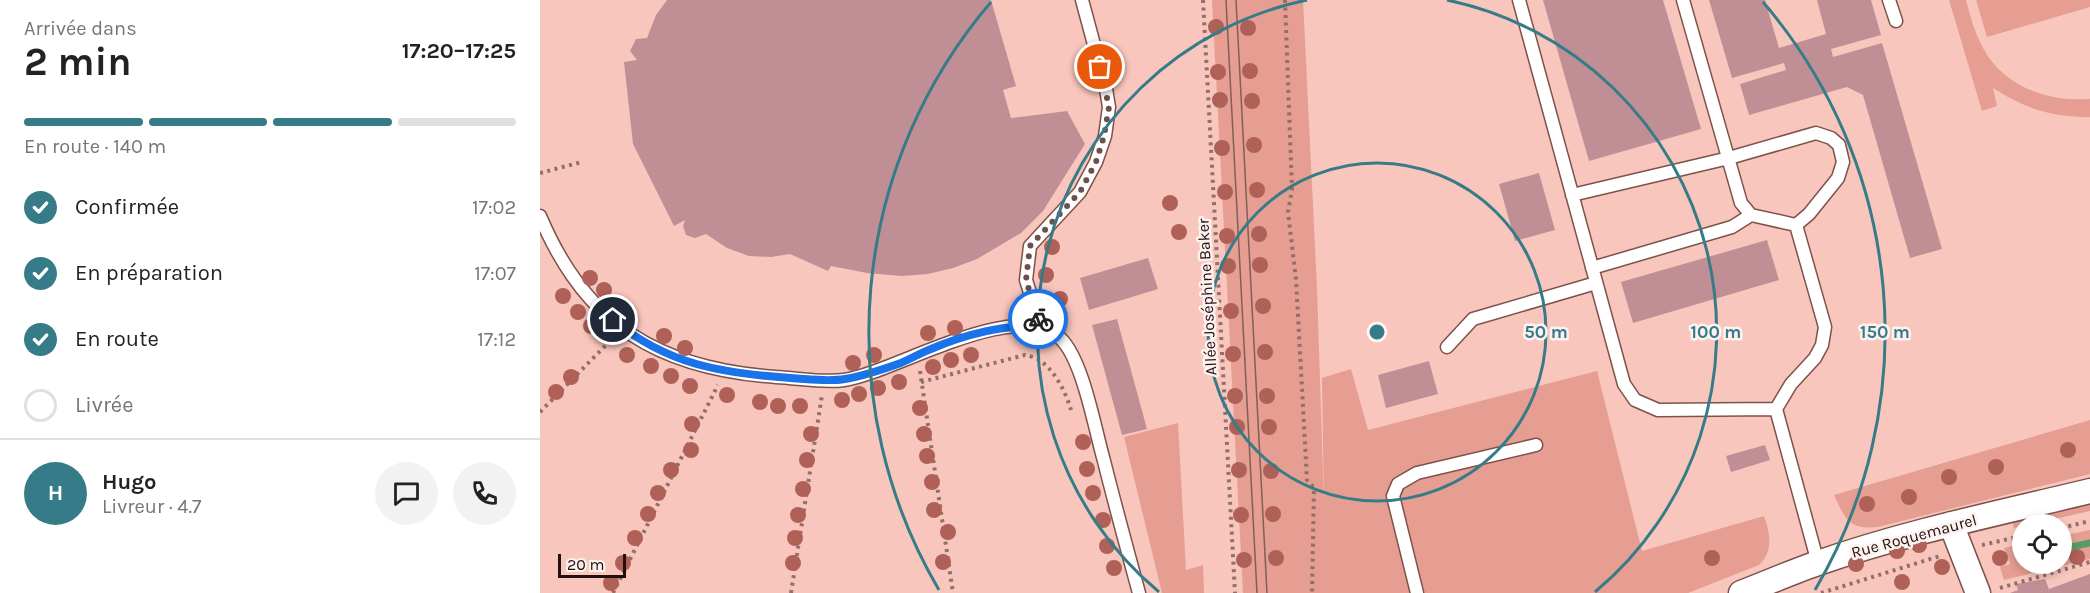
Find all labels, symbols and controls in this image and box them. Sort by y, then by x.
text: Arrivée dans [24,17,137,40]
text: 17:20–17:25 [402,38,516,64]
text: 2 min [24,39,132,85]
pin [1074,41,1125,92]
icon: bag [1083,50,1116,83]
text: En route · 140 m [24,135,166,158]
icon: check [24,191,57,224]
text: Confirmée [75,194,179,220]
text: 17:02 [472,196,516,219]
street label: Allée Joséphine Baker [1193,218,1221,376]
icon: check [24,257,57,290]
text: En préparation [75,260,223,286]
text: 17:07 [474,262,516,285]
courier [1008,289,1068,349]
pin [587,294,638,345]
icon: home [596,303,629,336]
icon: bike [1022,303,1055,336]
text: 50 m [1524,321,1568,343]
text: 100 m [1691,321,1741,343]
text: 150 m [1860,321,1910,343]
centre of rings [1367,322,1387,342]
icon: check [24,323,57,356]
text: En route [75,326,159,352]
text: 17:12 [477,328,516,351]
text: Livrée [75,392,133,418]
button: chat [375,462,438,525]
button: phone [453,462,516,525]
text: Hugo [102,469,157,495]
text: H [48,480,63,506]
text: Livreur · 4.7 [102,495,201,518]
street label: Rue Roquemaurel [1849,510,1979,562]
map controls [2012,514,2072,574]
button: locate [2012,514,2072,574]
scale bar [558,551,626,578]
text: 20 m [567,555,605,574]

